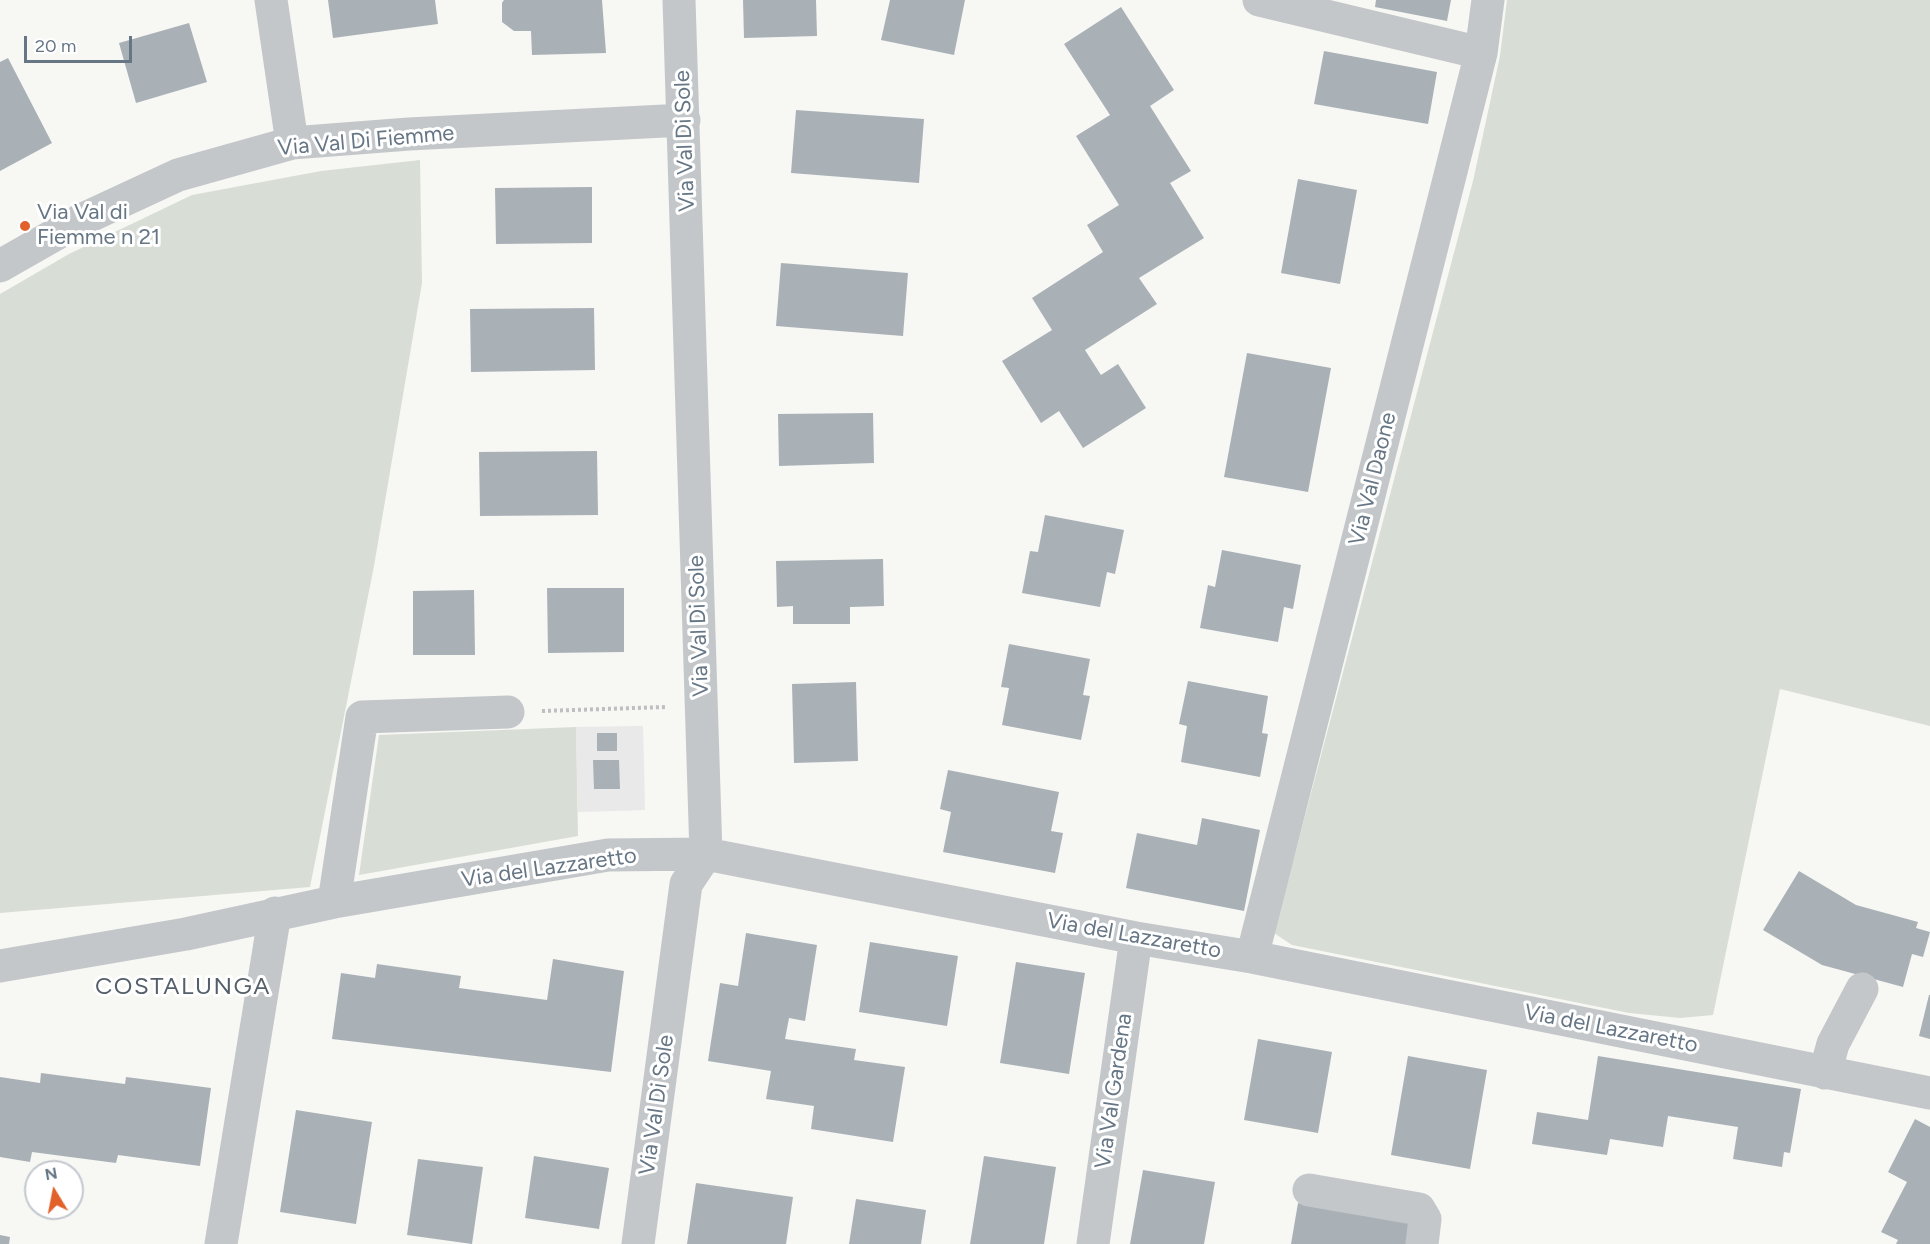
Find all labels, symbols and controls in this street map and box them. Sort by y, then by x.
scale bar [27,24,135,62]
text: 20 m [35,35,76,57]
street label: Via Val Di Sole [669,70,701,212]
street label: Via Val Di Fiemme [277,120,455,162]
place label: Via Val di Fiemme n 21 [37,200,160,252]
marker: Via Val di Fiemme n 21 [18,219,32,233]
street label: Via Val Daone [1344,410,1402,548]
street label: Via Val Di Sole [683,555,715,697]
street label: Via del Lazzaretto [460,843,638,893]
street label: Via del Lazzaretto [1045,908,1223,964]
district label: COSTALUNGA [95,973,271,1001]
street label: Via del Lazzaretto [1522,999,1700,1059]
street label: Via Val Gardena [1090,1012,1138,1170]
street label: Via Val Di Sole [634,1033,680,1177]
north arrow [24,1160,84,1220]
text: N [43,1163,59,1184]

